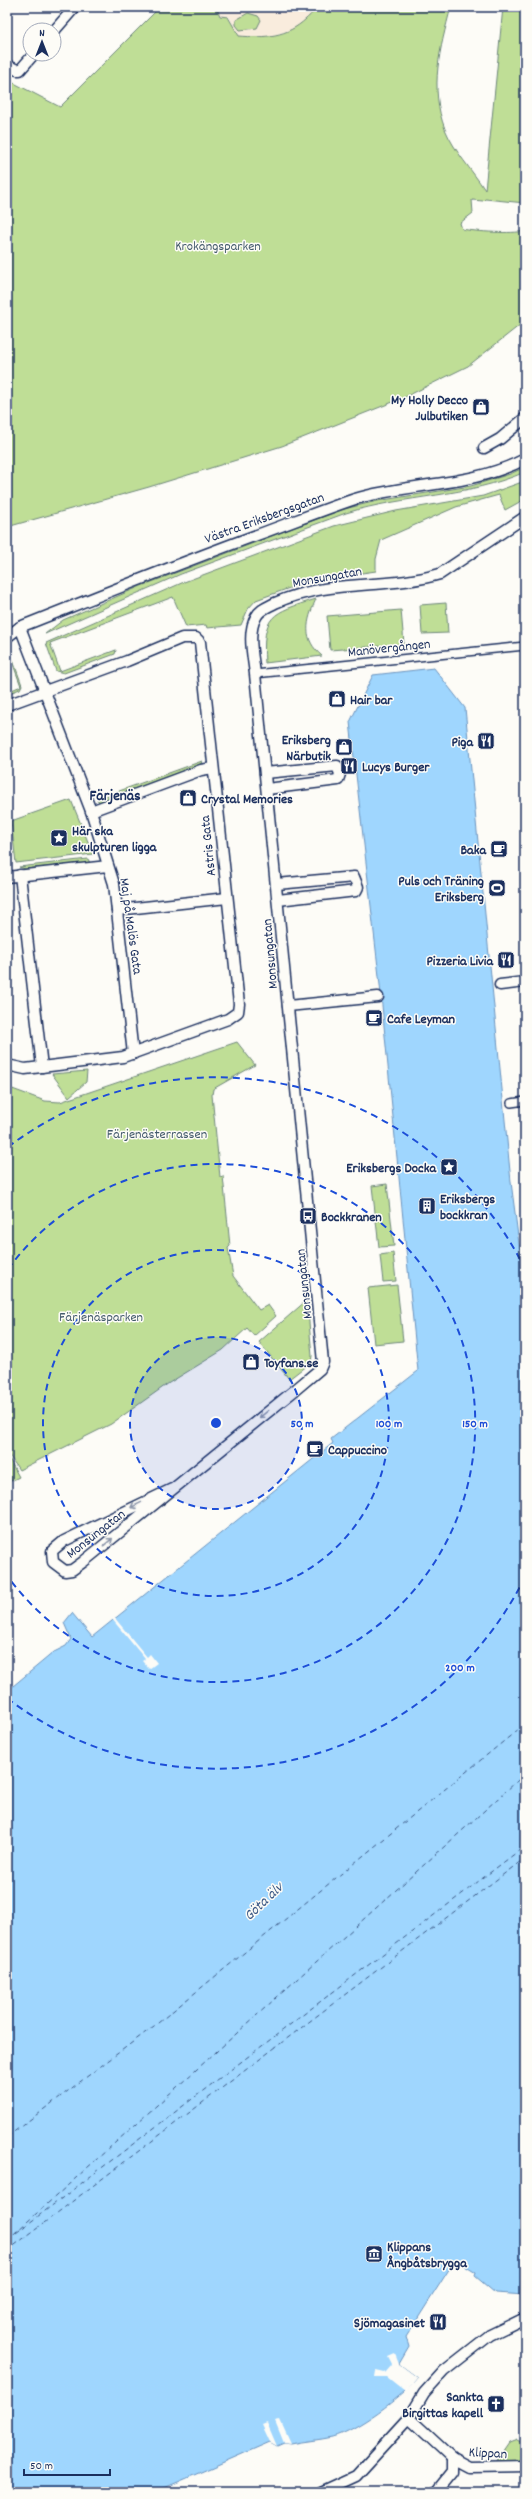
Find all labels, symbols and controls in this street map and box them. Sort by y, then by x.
north arrow [22,22,62,62]
text: N [39,26,45,42]
park label: Krokängsparken [175,237,261,257]
place label: My Holly Decco Julbutiken [391,391,469,427]
shop icon: My Holly Decco Julbutiken [471,397,491,417]
street label: Västra Eriksbergsgatan [202,488,327,550]
street label: Monsungatan [291,562,364,594]
street label: Manövergången [347,635,432,663]
shop icon: Hair bar [327,689,347,709]
place label: Hair bar [350,691,393,711]
place label: Eriksberg Närbutik [282,731,331,767]
restaurant icon: Piga [476,731,496,751]
place label: Piga [451,733,474,753]
shop icon: Eriksberg Närbutik [334,737,354,757]
restaurant icon: Lucys Burger [339,756,359,776]
place label: Lucys Burger [362,758,430,778]
district label: Färjenäs [89,786,141,808]
shop icon: Crystal Memories [178,788,198,808]
place label: Crystal Memories [201,790,293,810]
street label: Astris Gata [196,814,222,877]
place label: Här ska skulpturen ligga [72,822,158,858]
place icon: Här ska skulpturen ligga [49,828,69,848]
cafe icon: Baka [489,839,509,859]
place label: Baka [460,841,487,861]
place label: Puls och Träning Eriksberg [398,872,484,908]
street label: Maj på Malös Gata [113,877,147,976]
sports icon: Puls och Träning Eriksberg [487,878,507,898]
street label: Monsungatan [258,918,284,990]
restaurant icon: Pizzeria Livia [496,950,516,970]
place label: Pizzeria Livia [427,952,494,972]
cafe icon: Cafe Leyman [364,1008,384,1028]
place label: Cafe Leyman [387,1010,456,1030]
park label: Färjenästerrassen [107,1125,207,1145]
place icon: Eriksbergs Docka [439,1157,459,1177]
place label: Eriksbergs Docka [346,1159,437,1179]
place label: Eriksbergs bockkran [440,1190,495,1226]
building icon: Eriksbergs bockkran [417,1196,437,1216]
bus stop icon: Bockkranen [298,1206,318,1226]
place label: Bockkranen [321,1208,382,1228]
street label: Monsungatan [291,1248,319,1320]
park label: Färjenäsparken [59,1308,143,1328]
shop icon: Toyfans.se [241,1352,261,1372]
place label: Toyfans.se [264,1354,318,1374]
one-way arrow [259,1410,270,1419]
centre of rings [209,1416,223,1430]
text: 50 m [290,1416,314,1433]
text: 100 m [376,1416,402,1433]
text: 150 m [462,1416,488,1433]
cafe icon: Cappuccino [305,1439,325,1459]
place label: Cappuccino [328,1441,387,1461]
one-way arrow [131,1502,143,1509]
street label: Monsungatan [62,1505,130,1564]
one-way arrow [103,1537,114,1546]
text: 200 m [445,1660,475,1677]
water label: Göta älv [240,1877,290,1927]
place label: Klippans Ångbåtsbrygga [387,2238,468,2274]
museum icon: Klippans Ångbåtsbrygga [364,2244,384,2264]
restaurant icon: Sjömagasinet [428,2312,448,2332]
place label: Sjömagasinet [354,2314,426,2334]
place label: Sankta Birgittas kapell [402,2388,484,2424]
church icon: Sankta Birgittas kapell [486,2394,506,2414]
street label: Klippan [468,2443,508,2465]
scale bar [24,2451,110,2477]
text: 50 m [30,2458,53,2475]

